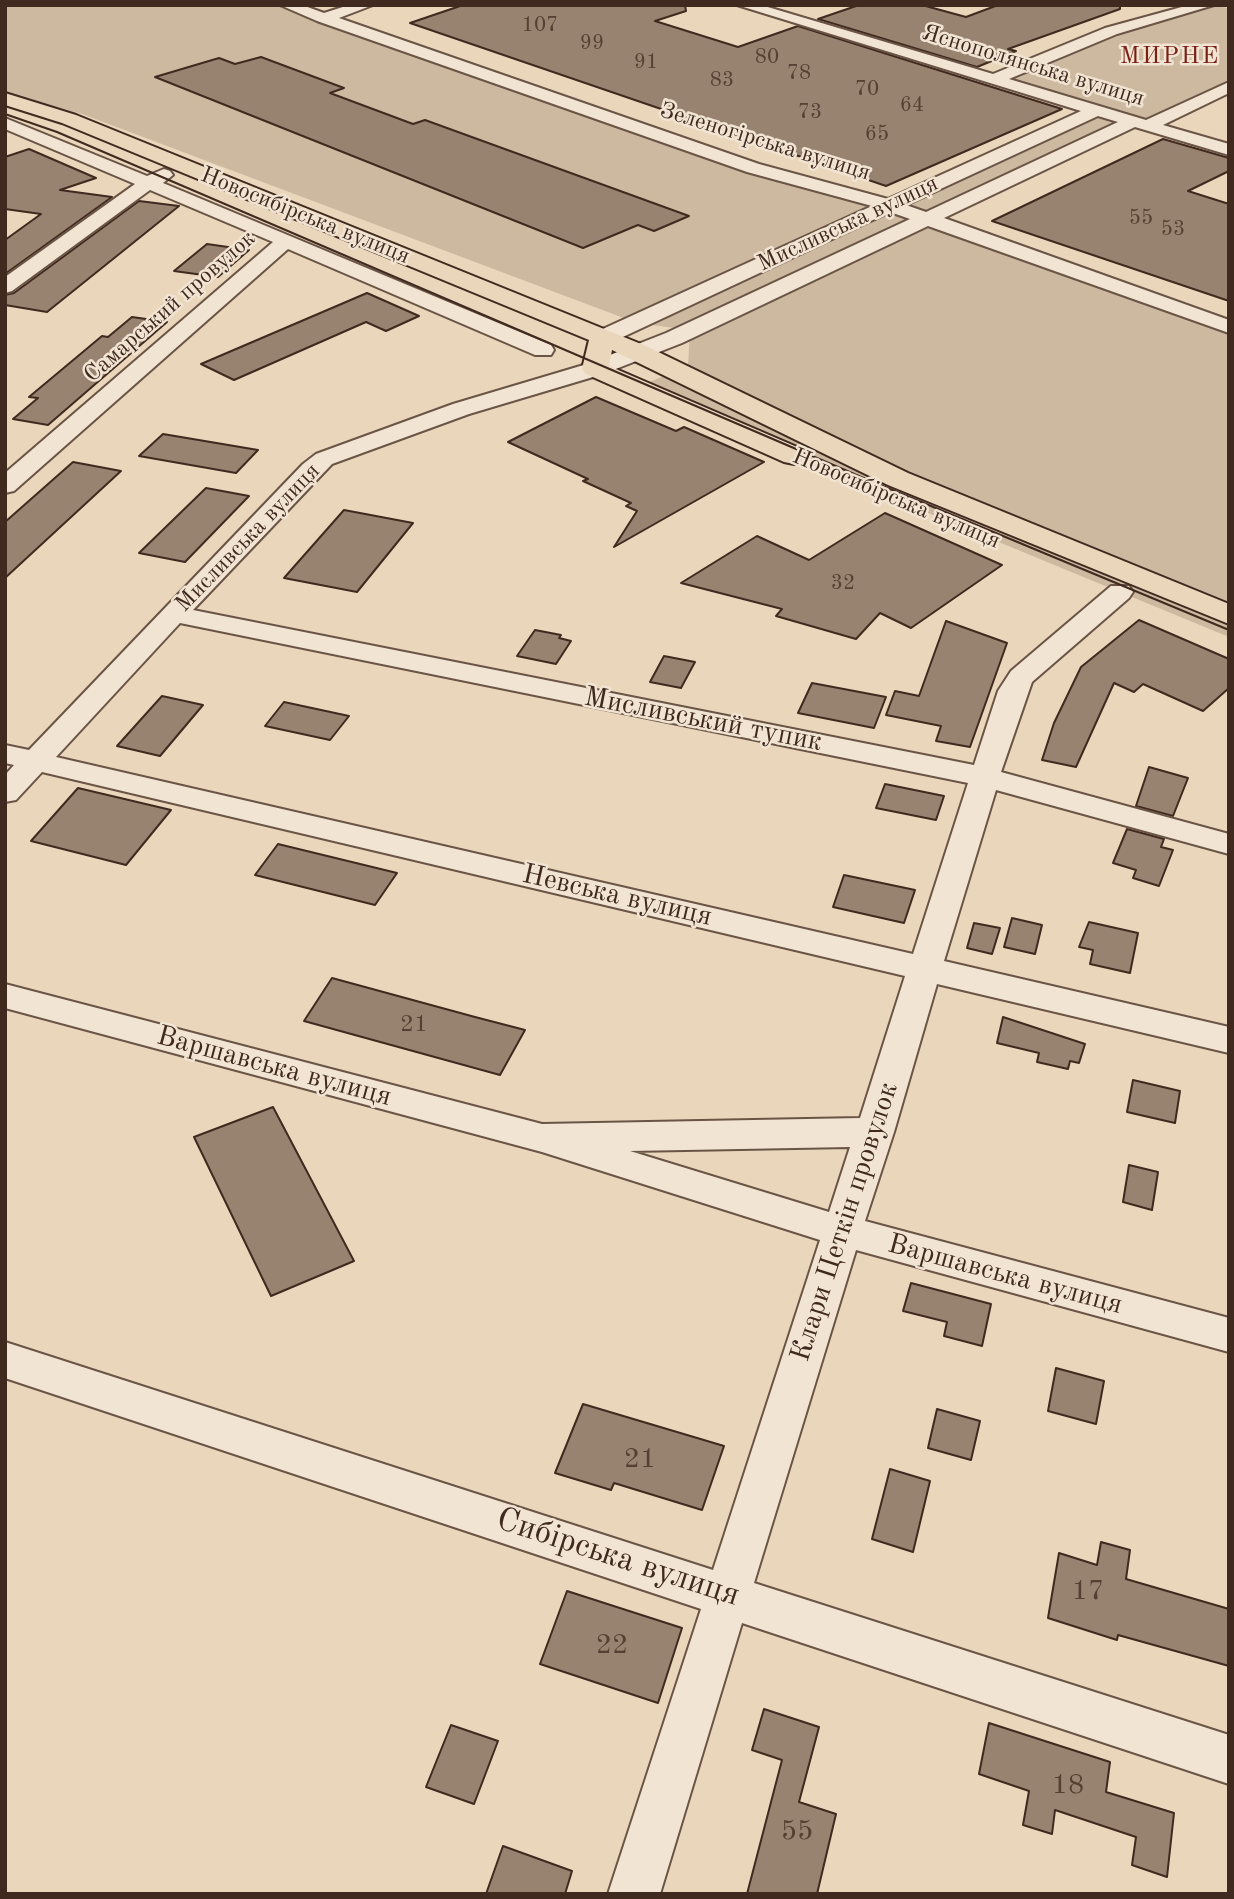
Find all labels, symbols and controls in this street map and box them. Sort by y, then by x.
house number: 107 [522,12,558,38]
street label: Яснополянська вулиця [919,19,1147,113]
house number: 99 [580,30,604,56]
district label: МИРНЕ [1120,43,1220,71]
house number: 80 [755,44,779,70]
house number: 91 [634,49,658,75]
house number: 78 [787,60,811,86]
house number: 83 [710,67,734,93]
house number: 70 [855,76,879,102]
house number: 64 [900,92,924,118]
street label: Зеленогірська вулиця [656,97,874,187]
house number: 73 [798,99,822,125]
house number: 65 [865,121,889,147]
street label: Новосибірська вулиця [196,161,414,271]
street label: Мисливська вулиця [753,170,943,278]
house number: 55 [1129,205,1153,231]
house number: 53 [1161,216,1185,242]
street label: Самарський провулок [79,225,261,389]
street label: Новосибірська вулиця [788,443,1004,555]
street label: Мисливська вулиця [170,458,326,618]
house number: 32 [831,570,855,596]
street label: Мисливський тупик [581,680,825,760]
street label: Невська вулиця [519,858,715,934]
house number: 21 [400,1011,428,1039]
street label: Варшавська вулиця [153,1020,395,1114]
street label: Клари Цеткін провулок [784,1078,906,1366]
street label: Варшавська вулиця [884,1228,1126,1322]
house number: 21 [624,1443,656,1477]
street label: Сибірська вулиця [491,1500,745,1616]
house number: 17 [1072,1575,1104,1609]
house number: 22 [596,1629,628,1663]
house number: 18 [1052,1769,1084,1803]
house number: 55 [781,1815,813,1849]

